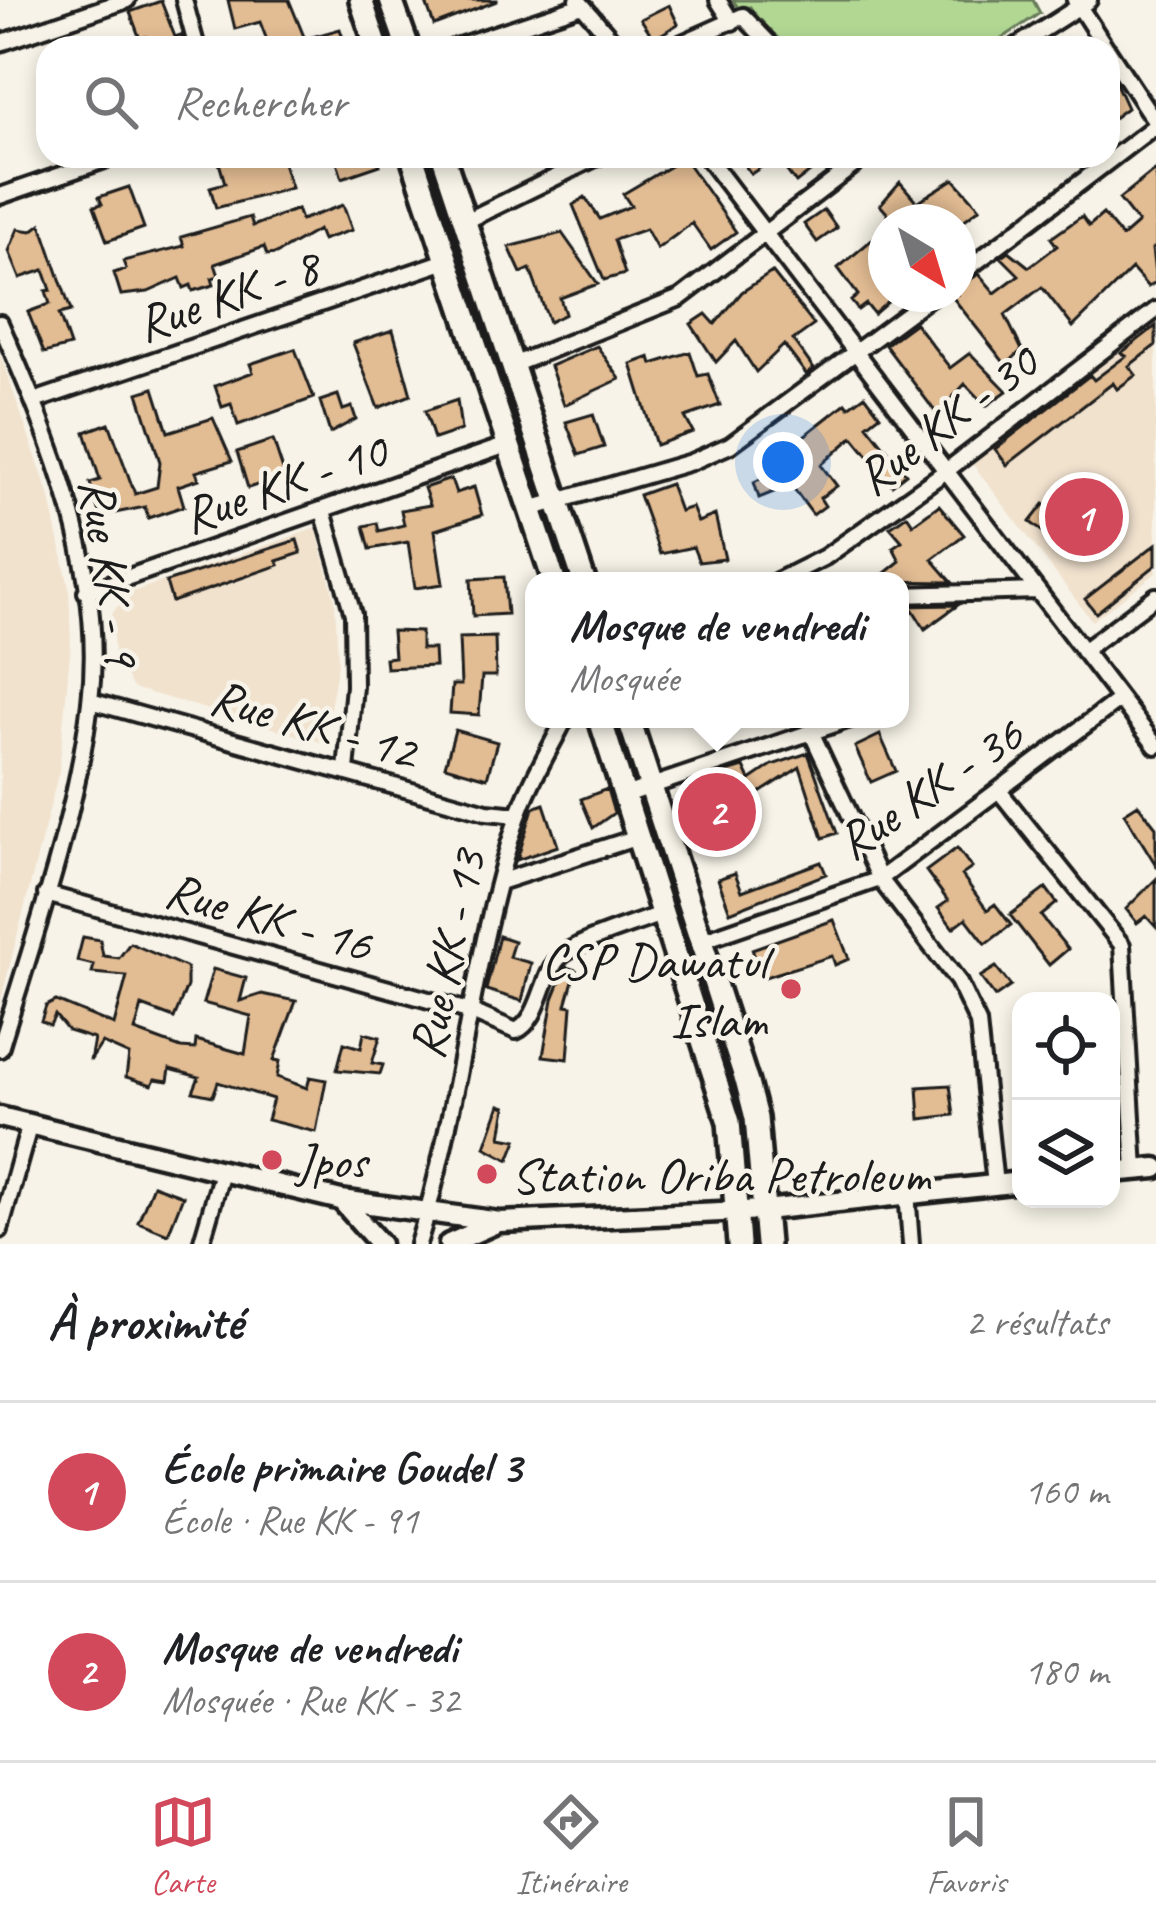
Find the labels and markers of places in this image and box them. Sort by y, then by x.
pin: 1 [1045,472,1123,562]
pin: 2 [678,767,756,857]
place label: CSP Dawatul Islam [541,929,775,1052]
marker: CSP Dawatul Islam [778,976,804,1002]
place label: Jpos [293,1129,370,1193]
place label: Station Oriba Petroleum [511,1143,932,1207]
marker: Jpos [259,1147,285,1173]
marker: Station Oriba Petroleum [474,1161,500,1187]

